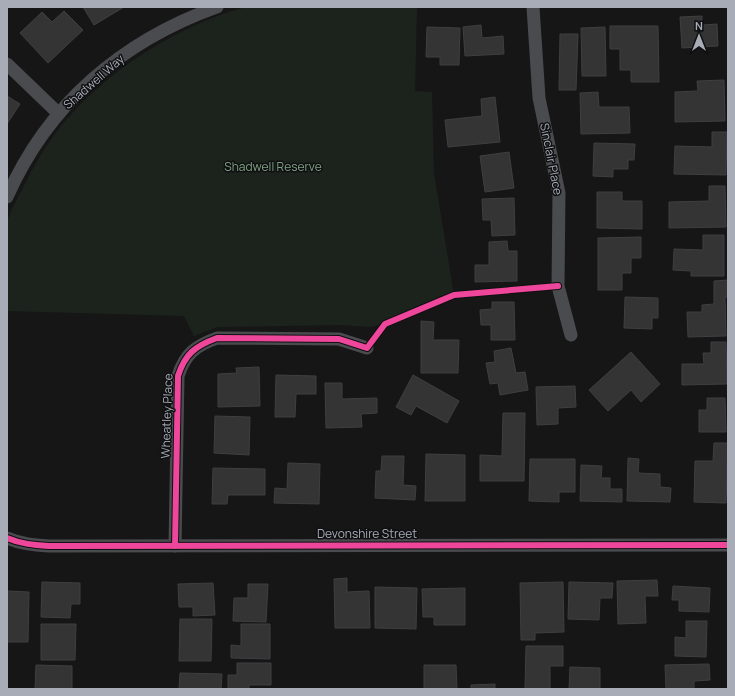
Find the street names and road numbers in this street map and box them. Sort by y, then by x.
street label: Shadwell Way [60,50,128,113]
street label: Sinclair Place [536,121,567,196]
street label: Wheatley Place [157,373,176,459]
street label: Devonshire Street [317,525,417,542]

